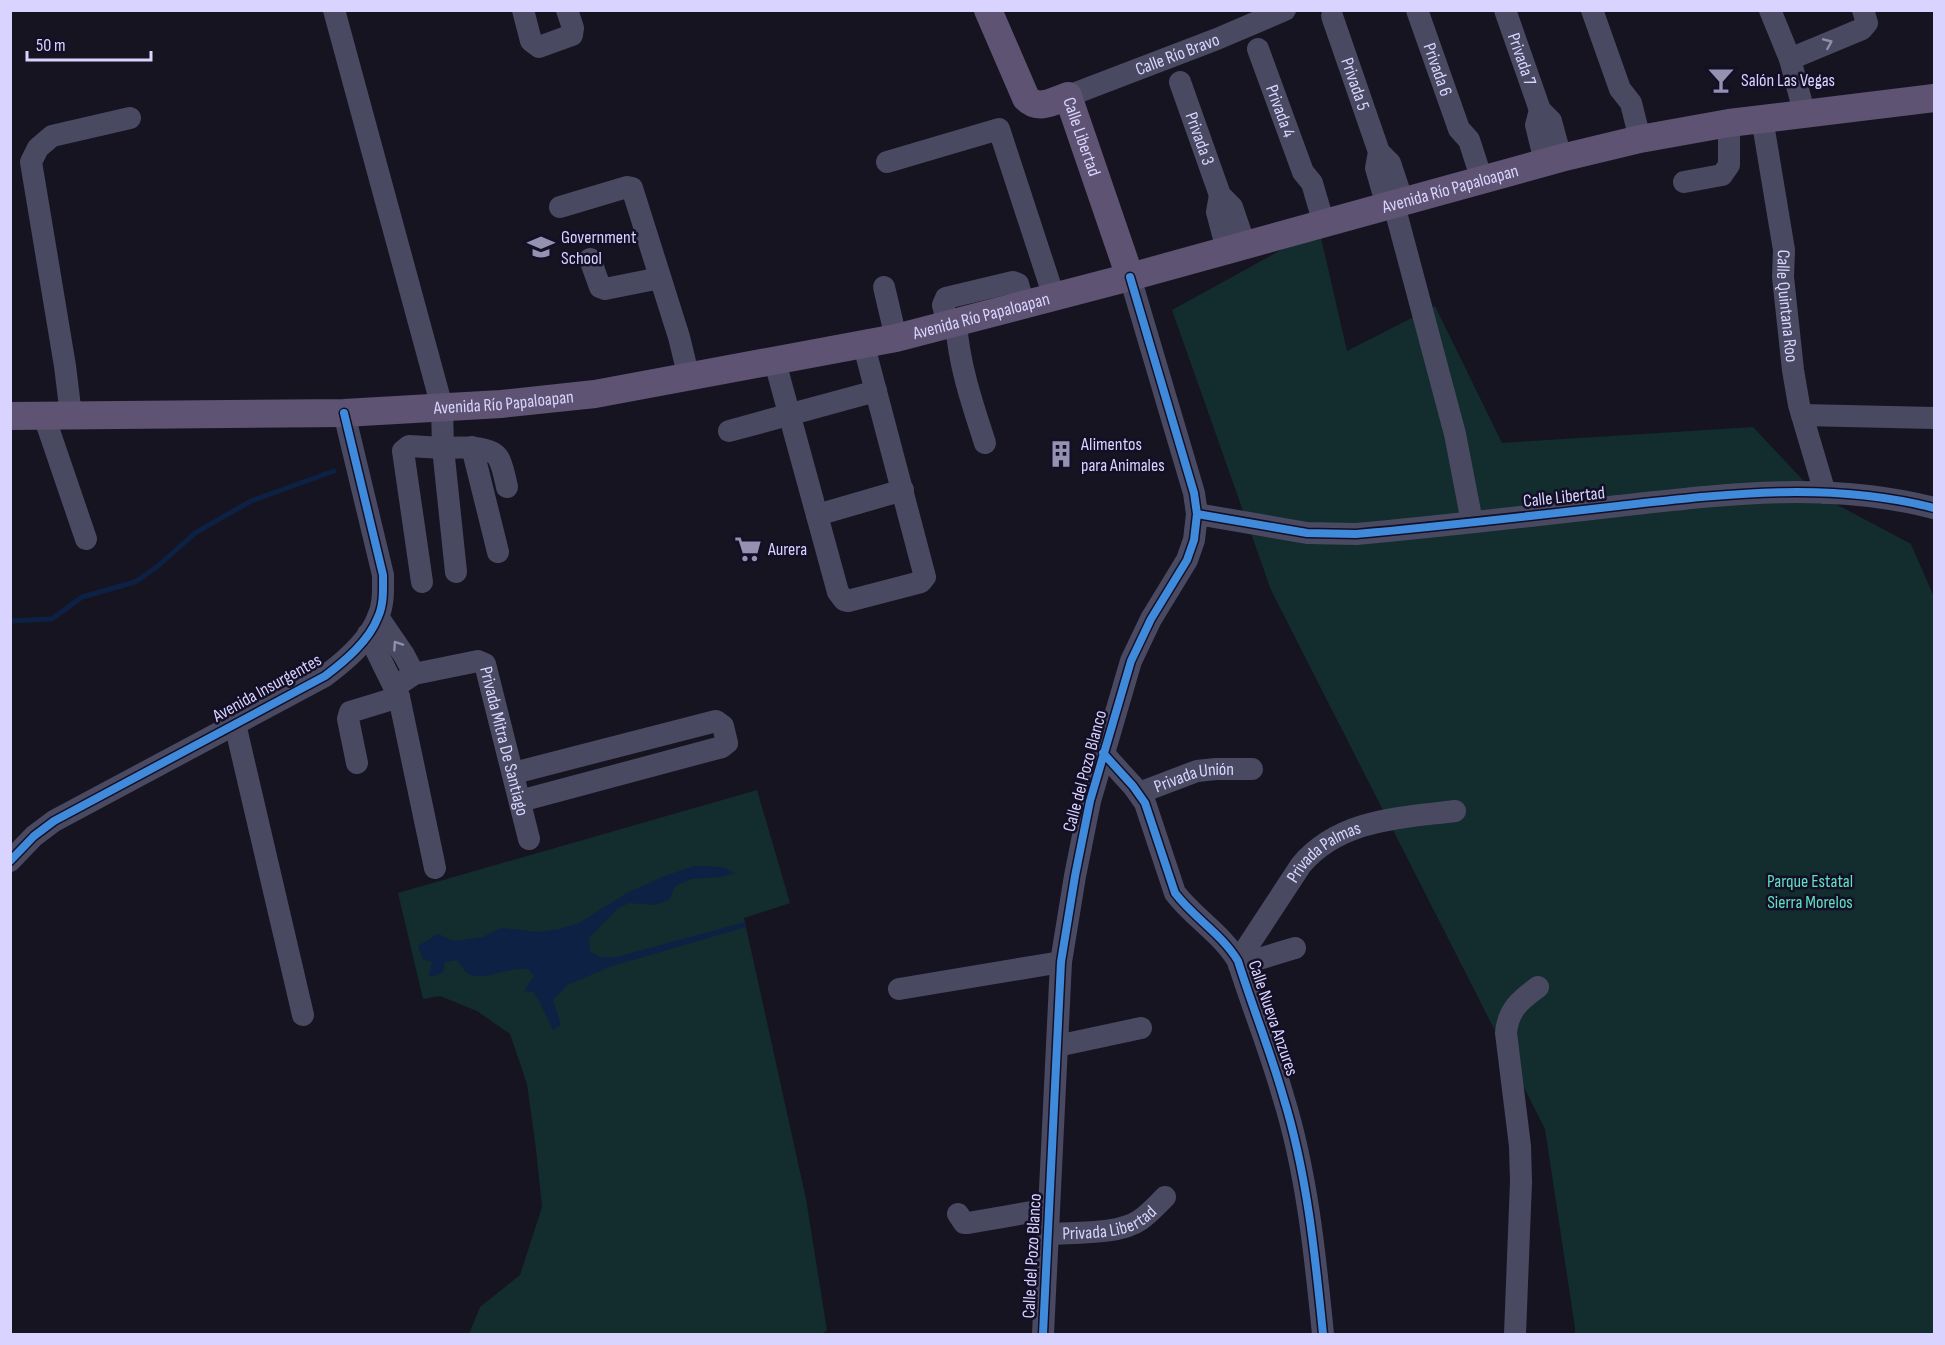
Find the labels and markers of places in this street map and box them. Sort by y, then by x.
bar icon: Salón Las Vegas [1706,65,1736,95]
place label: Salón Las Vegas [1741,70,1835,91]
place label: Government School [561,227,637,269]
school or university icon: Government School [526,232,556,262]
place label: Alimentos para Animales [1080,434,1165,476]
building icon: Alimentos para Animales [1046,439,1076,469]
supermarket icon: Aurera [733,534,763,564]
place label: Aurera [767,539,807,560]

